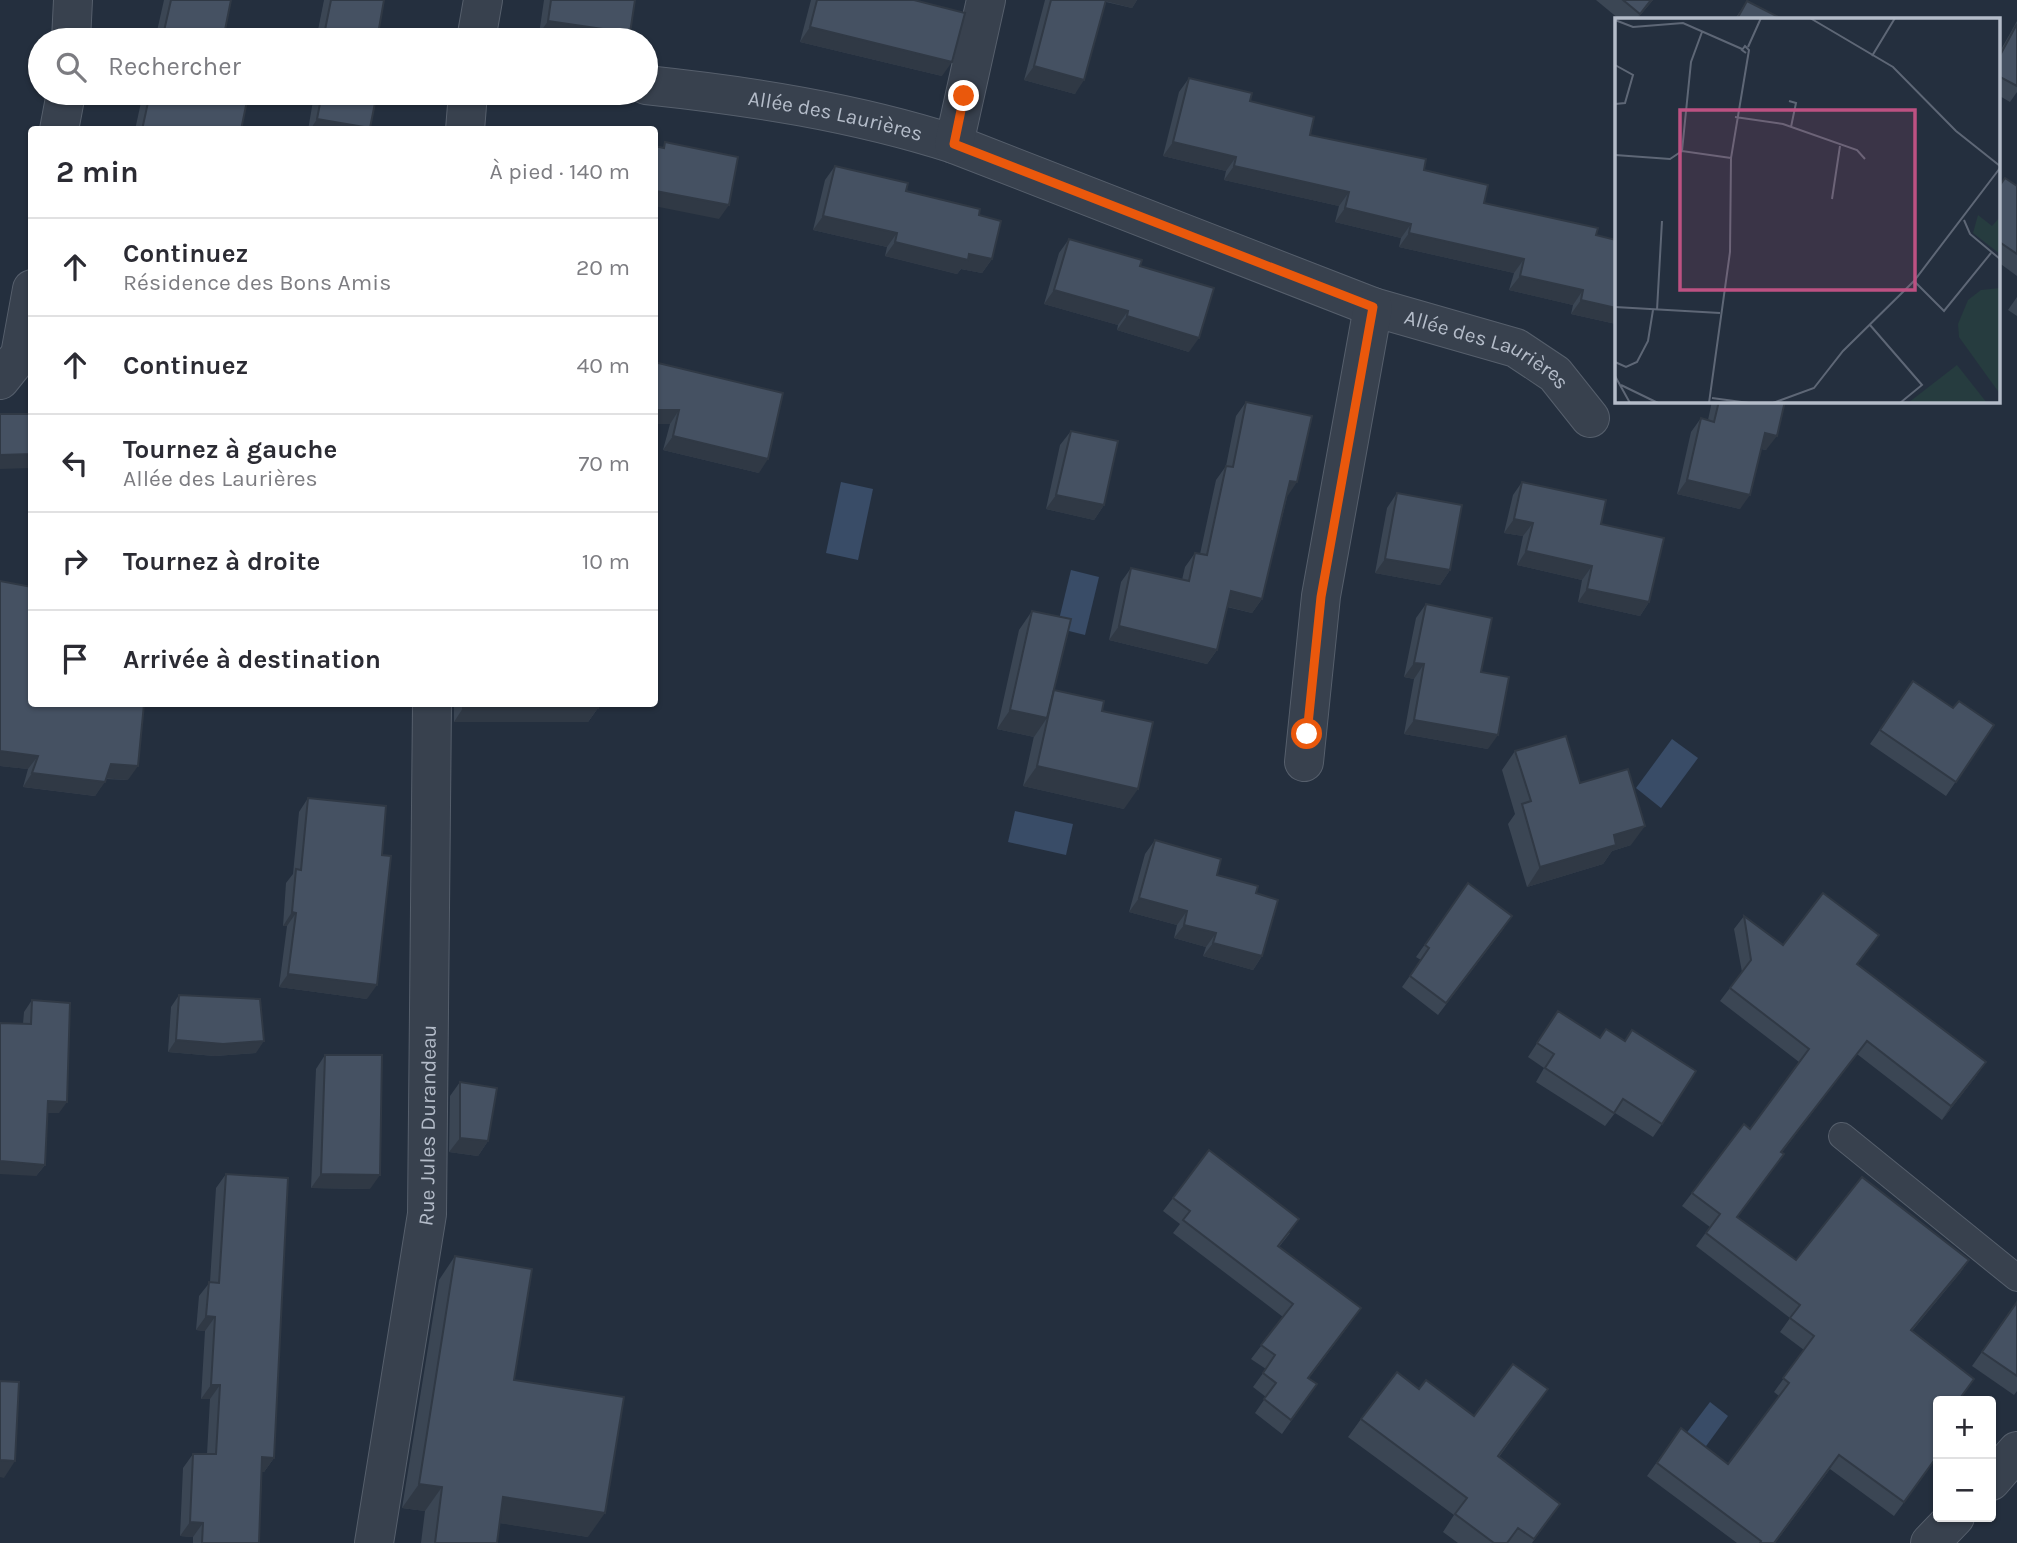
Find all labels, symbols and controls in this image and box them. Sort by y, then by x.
inset map [1615,18,2000,402]
search box [28,28,658,105]
icon: search [52,48,90,86]
text: Rechercher [108,51,241,82]
route end [948,80,979,111]
street label: Allée des Laurières [746,86,925,146]
text: 2 min [56,154,139,190]
text: À pied · 140 m [489,158,630,185]
text: Continuez [123,238,248,269]
icon: ahead [56,248,94,286]
text: 20 m [576,254,630,281]
text: Résidence des Bons Amis [123,269,391,296]
street label: Allée des Laurières [1402,305,1574,394]
icon: ahead [56,346,94,384]
text: Continuez [123,350,248,381]
text: 40 m [577,352,630,379]
text: Tournez à gauche [123,434,337,465]
icon: left [56,444,94,482]
text: 70 m [579,450,630,477]
text: Allée des Laurières [123,465,318,492]
icon: right [56,542,94,580]
text: Tournez à droite [123,546,320,577]
text: 10 m [582,548,630,575]
icon: arrive [56,640,94,678]
text: Arrivée à destination [123,644,381,675]
route start [1291,718,1322,749]
street label: Rue Jules Durandeau [413,1024,441,1228]
map controls [1933,1396,1996,1522]
button: + [1933,1396,1996,1459]
button: − [1933,1459,1996,1522]

